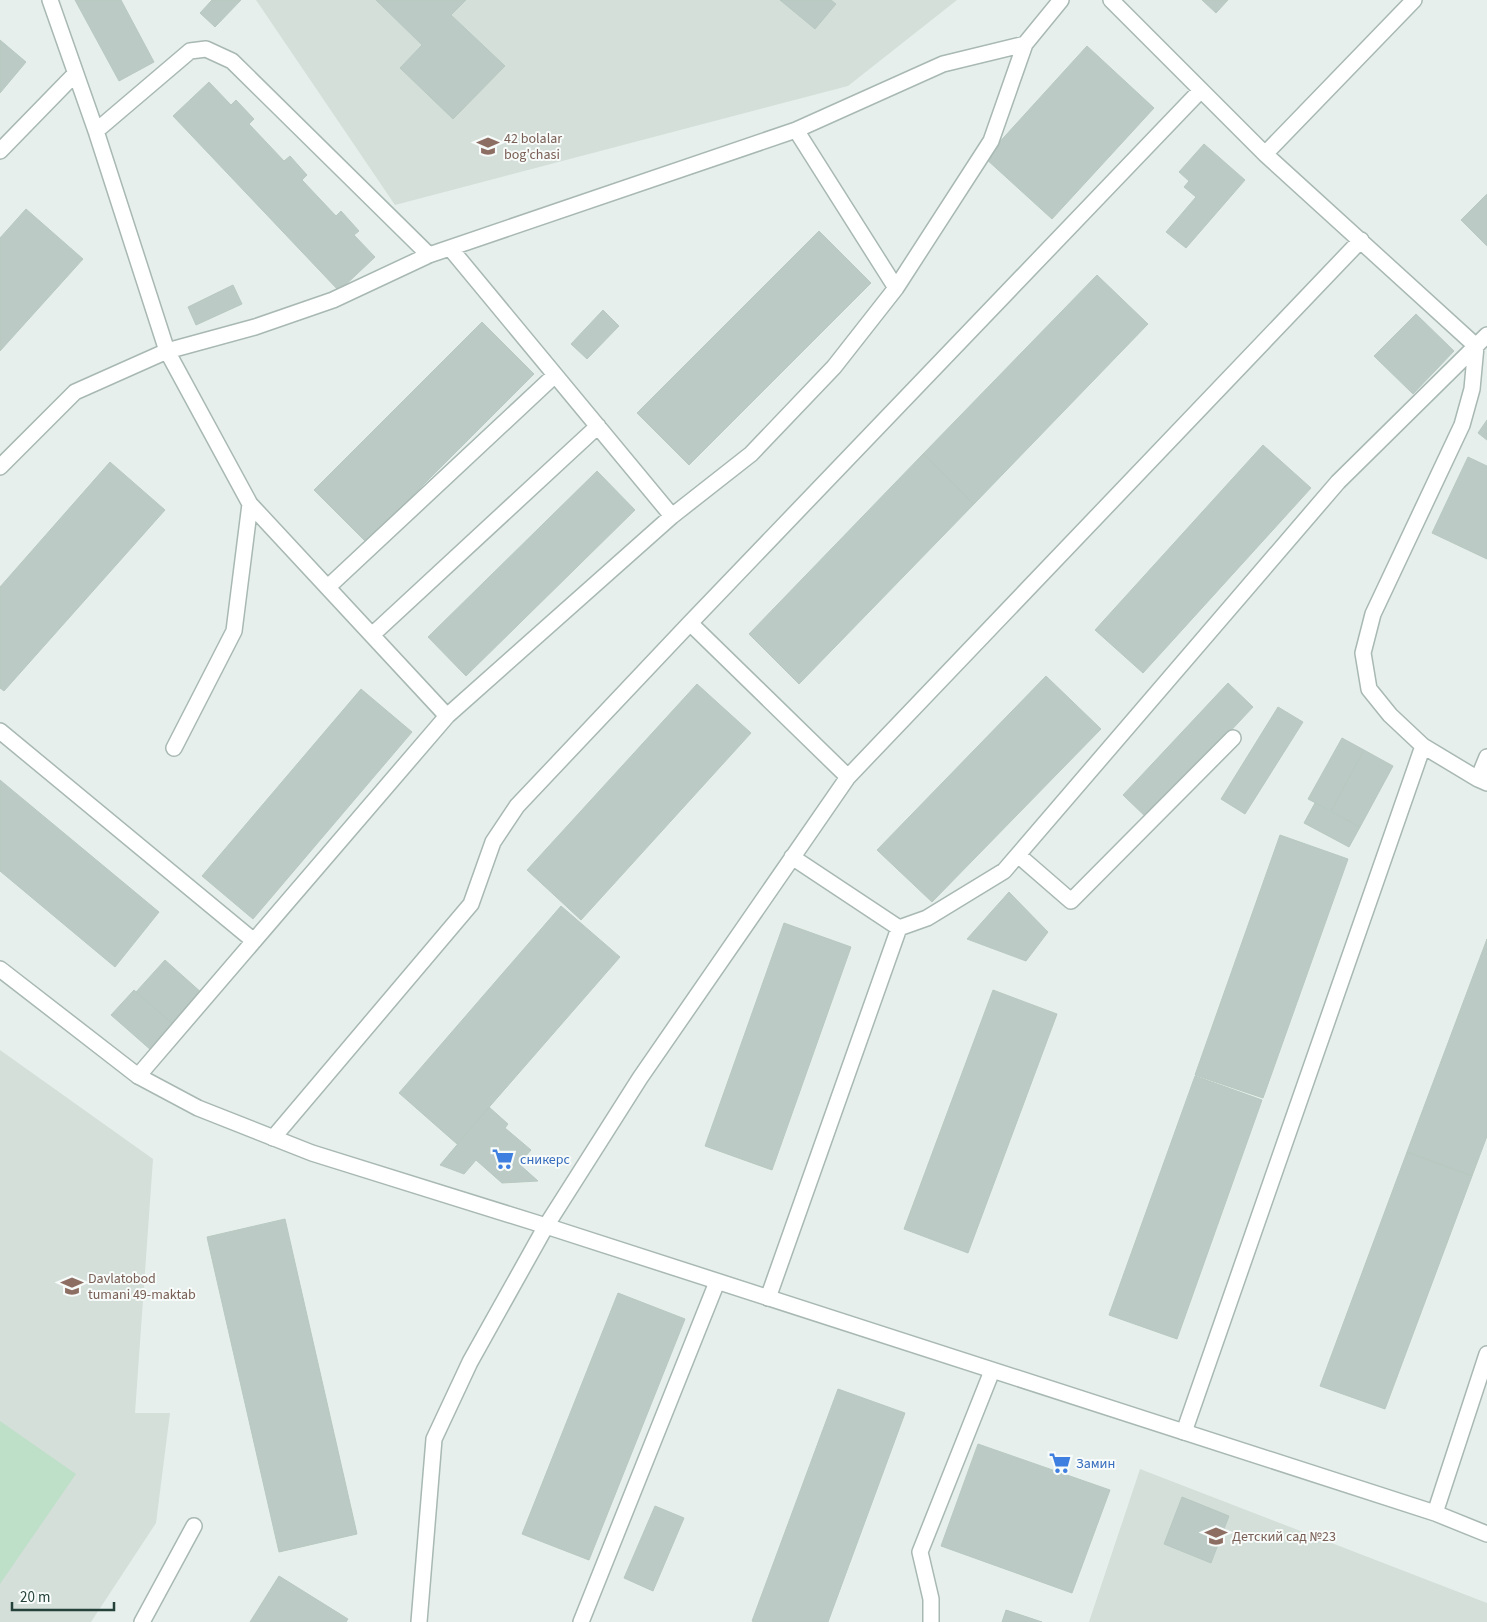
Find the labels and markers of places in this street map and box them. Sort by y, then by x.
place label: 42 bolalar bog'chasi [504,129,562,165]
school or university icon: 42 bolalar bog'chasi [475,133,501,159]
supermarket icon: сникерс [490,1146,516,1172]
place label: сникерс [520,1150,571,1170]
place label: Davlatobod tumani 49-maktab [88,1269,196,1305]
school or university icon: Davlatobod tumani 49-maktab [59,1273,85,1299]
supermarket icon: Замин [1047,1450,1073,1476]
place label: Замин [1076,1454,1115,1474]
school or university icon: Детский сад №23 [1203,1523,1229,1549]
place label: Детский сад №23 [1232,1527,1336,1547]

